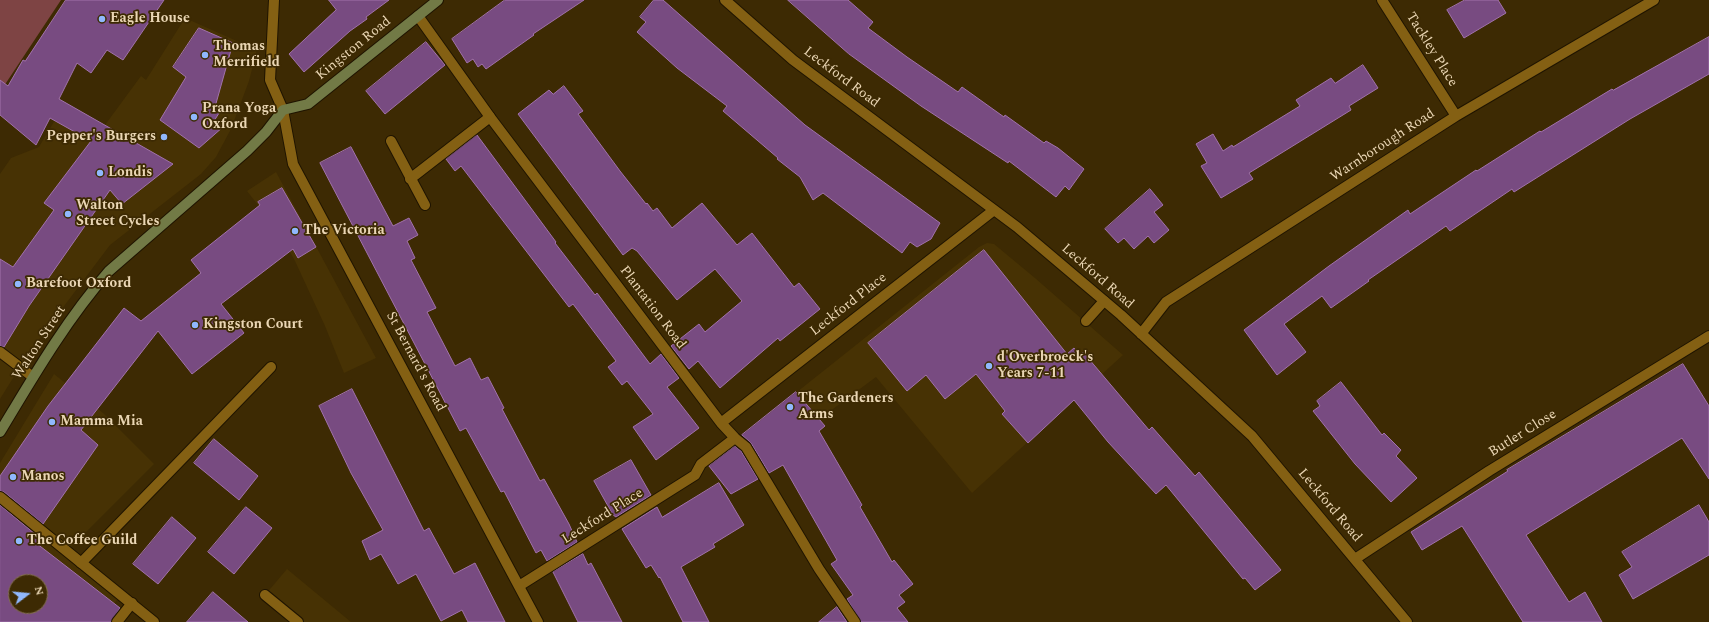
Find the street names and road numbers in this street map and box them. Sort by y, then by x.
street label: Tackley Place [1401,10,1461,90]
street label: Kingston Road [313,14,395,84]
street label: Leckford Road [800,44,882,112]
street label: Warnborough Road [1328,106,1438,186]
street label: Leckford Road [1057,241,1137,313]
street label: Plantation Road [615,263,689,353]
street label: Leckford Place [807,270,891,340]
street label: Walton Street [10,303,70,383]
street label: St Bernard's Road [382,309,448,415]
street label: Butler Close [1486,407,1560,461]
street label: Leckford Road [1293,466,1365,546]
street label: Leckford Place [559,485,647,549]

